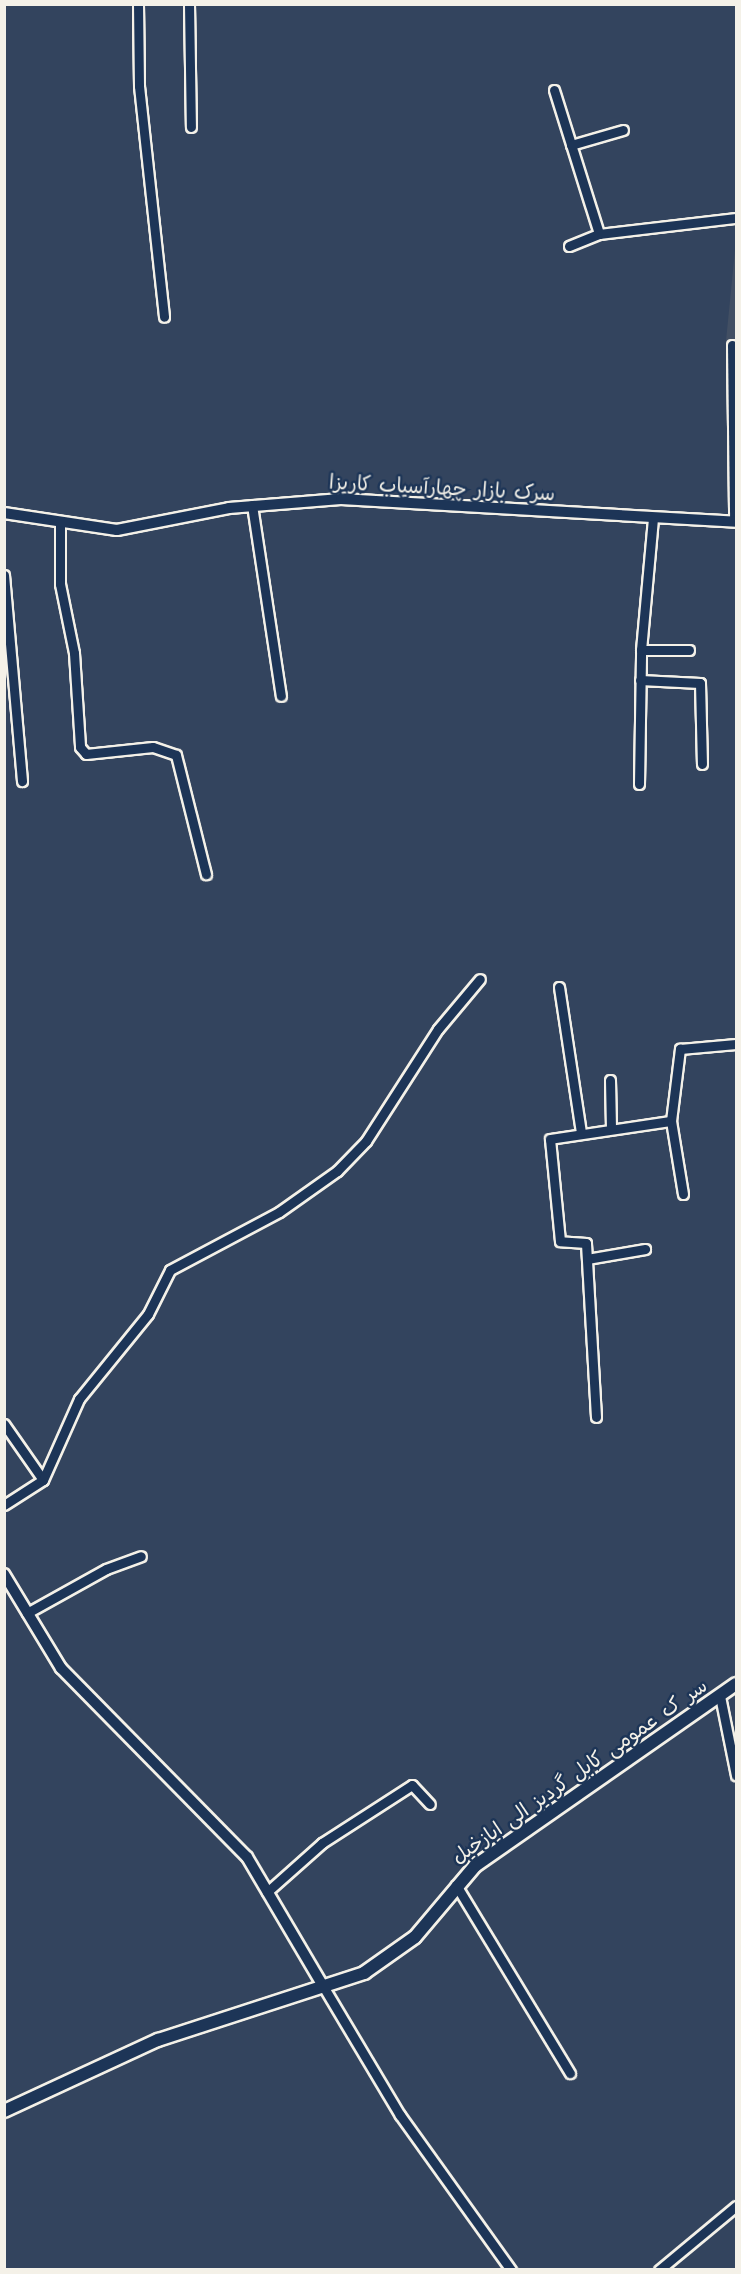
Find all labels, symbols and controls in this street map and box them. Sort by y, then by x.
street label: سرک بازار چهارآسیاب کاریزا [328,471,556,507]
street label: سر ک عمومی کابل گردیز الی ایازخیل [447,1674,713,1870]

